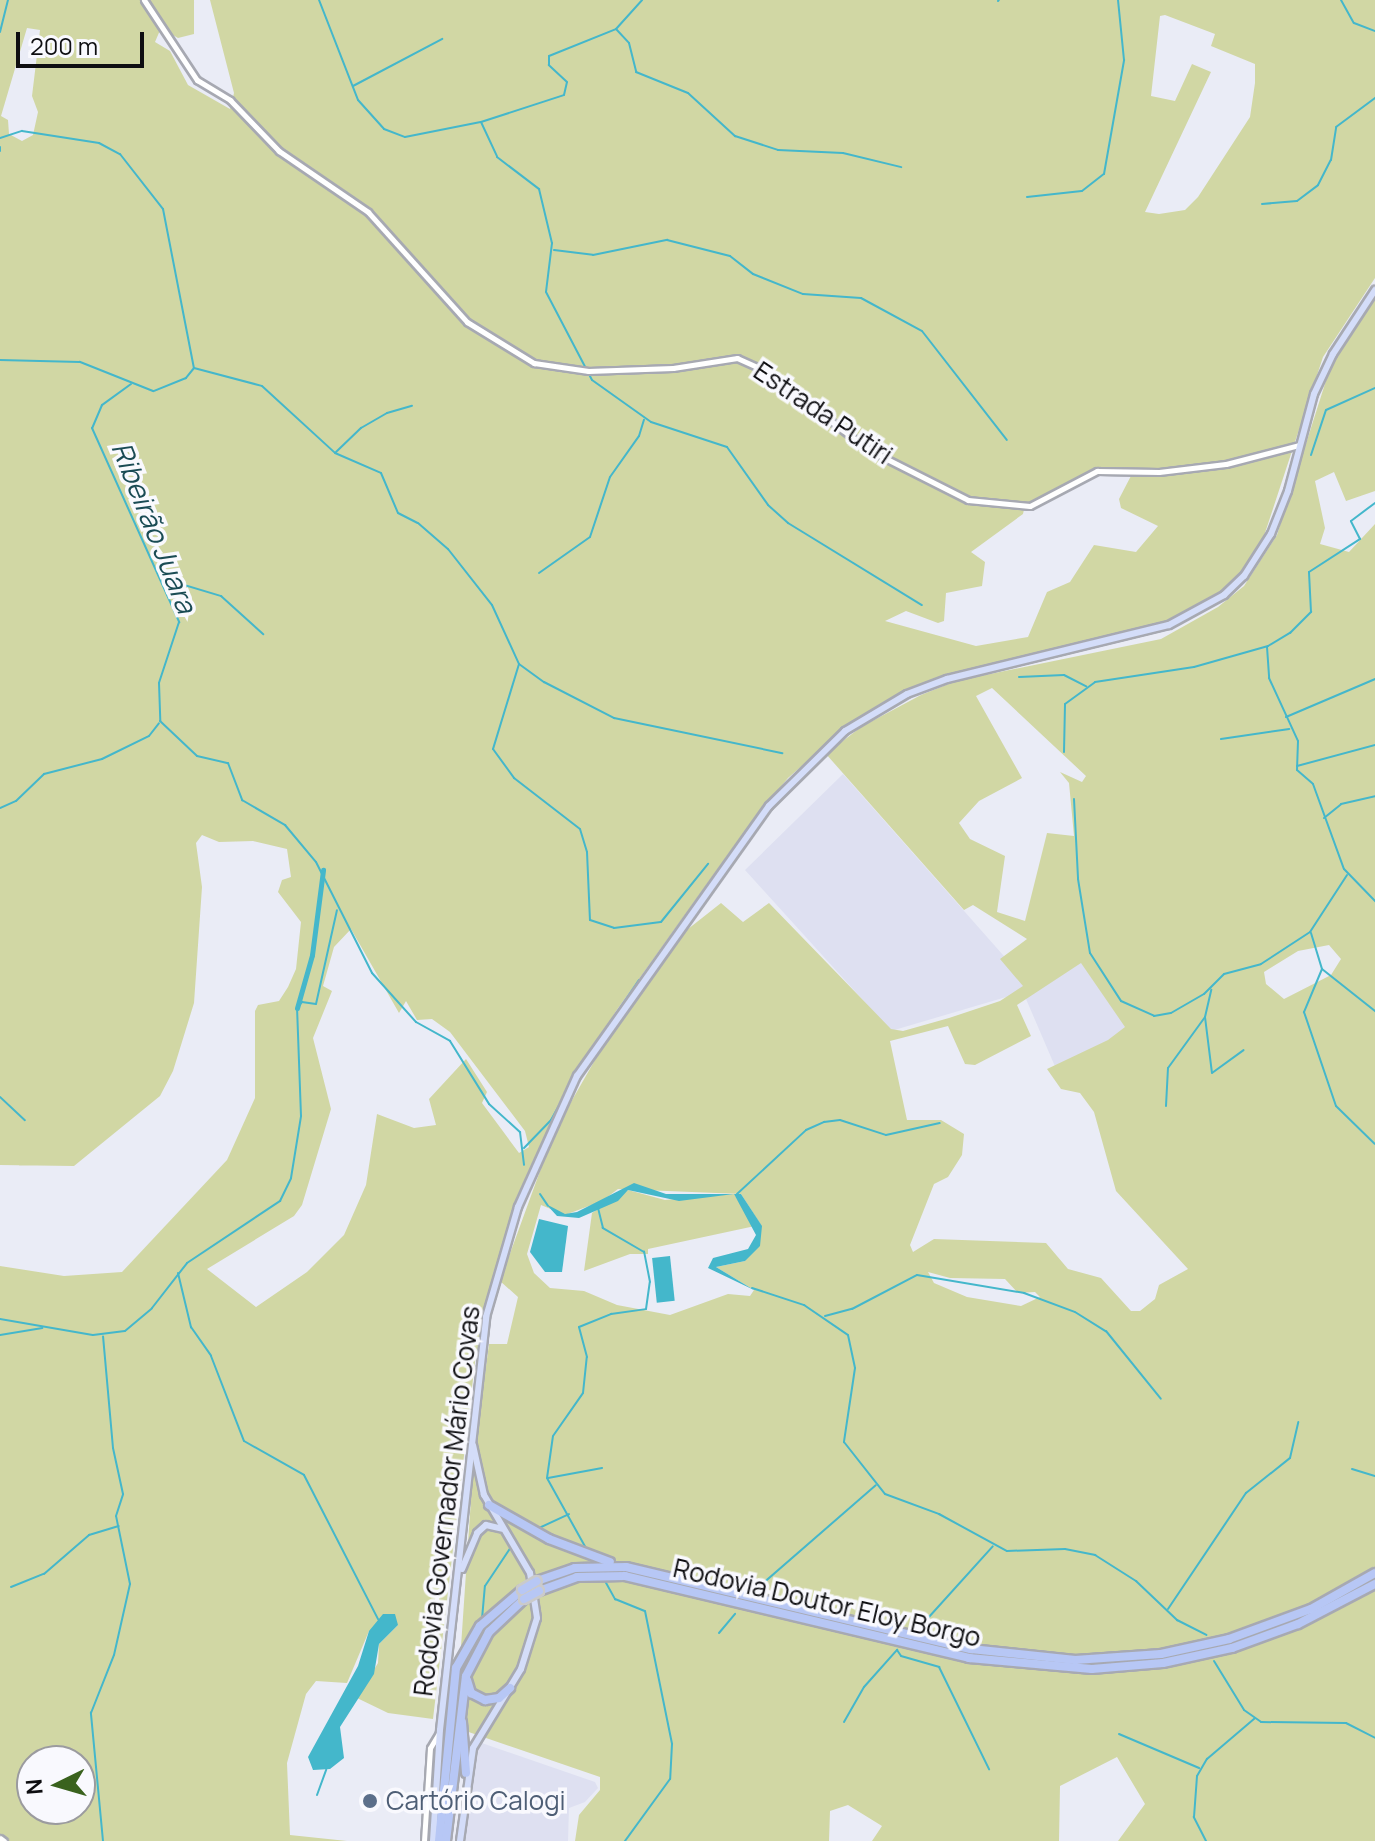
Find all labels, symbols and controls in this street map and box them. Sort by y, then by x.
scale bar [20,16,148,66]
text: 200 m [30,29,98,62]
street label: Estrada Putiri [748,355,898,471]
water label: Ribeirão Juara [105,437,205,617]
street label: Rodovia Governador Mário Covas [408,1304,486,1698]
street label: Rodovia Doutor Eloy Borgo [670,1552,984,1654]
north arrow [16,1745,96,1825]
text: N [18,1778,50,1796]
place label: Cartório Calogi [386,1785,566,1817]
marker: Cartório Calogi [361,1792,379,1810]

